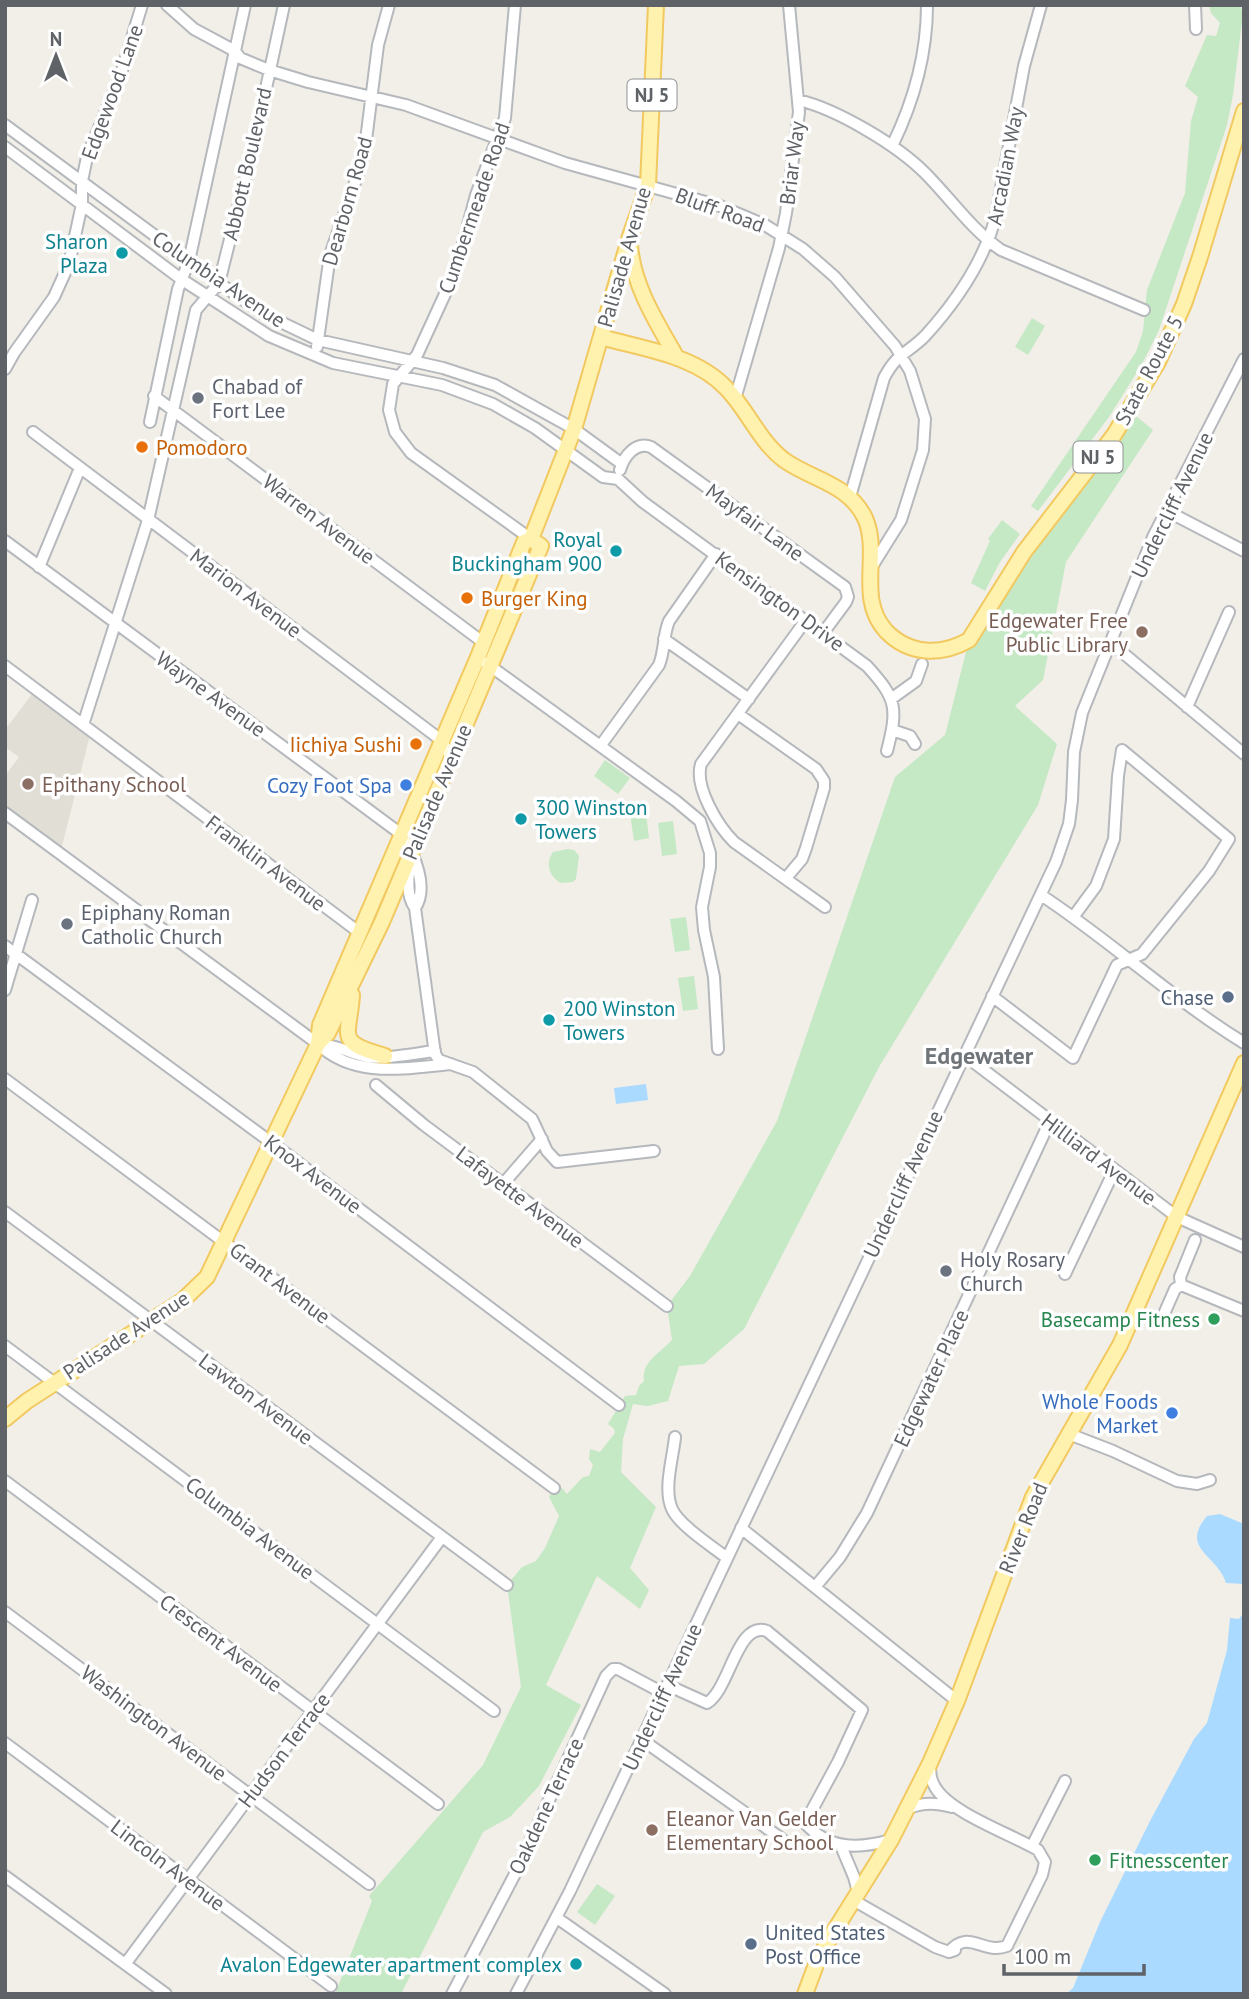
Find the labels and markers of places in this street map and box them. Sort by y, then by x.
place label: Sharon Plaza [45,228,108,279]
marker: Sharon Plaza [114,245,130,261]
place label: Chabad of Fort Lee [212,373,304,424]
marker: Chabad of Fort Lee [190,390,206,406]
place label: Pomodoro [156,434,248,461]
marker: Pomodoro [134,439,150,455]
place label: Royal Buckingham 900 [452,526,602,577]
marker: Royal Buckingham 900 [608,543,624,559]
place label: Burger King [481,585,588,612]
marker: Burger King [459,590,475,606]
place label: Edgewater Free Public Library [988,607,1128,658]
marker: Edgewater Free Public Library [1134,624,1150,640]
place label: Iichiya Sushi [289,731,402,758]
marker: Iichiya Sushi [408,736,424,752]
place label: Epithany School [42,771,186,798]
place label: Cozy Foot Spa [267,772,392,799]
marker: Epithany School [20,776,36,792]
marker: Cozy Foot Spa [398,777,414,793]
place label: 300 Winston Towers [535,794,648,845]
marker: 300 Winston Towers [513,811,529,827]
place label: Epiphany Roman Catholic Church [81,899,230,950]
marker: Epiphany Roman Catholic Church [59,916,75,932]
place label: Chase [1161,984,1214,1011]
marker: Chase [1220,989,1236,1005]
place label: 200 Winston Towers [563,995,676,1046]
marker: 200 Winston Towers [541,1012,557,1028]
place label: Holy Rosary Church [960,1246,1065,1297]
marker: Holy Rosary Church [938,1263,954,1279]
place label: Basecamp Fitness [1041,1306,1200,1333]
marker: Basecamp Fitness [1206,1311,1222,1327]
place label: Whole Foods Market [1042,1388,1158,1439]
marker: Whole Foods Market [1164,1405,1180,1421]
place label: Eleanor Van Gelder Elementary School [666,1805,836,1856]
marker: Eleanor Van Gelder Elementary School [644,1822,660,1838]
place label: Fitnesscenter [1109,1847,1228,1874]
marker: Fitnesscenter [1087,1852,1103,1868]
place label: United States Post Office [765,1919,885,1970]
marker: United States Post Office [743,1936,759,1952]
place label: Avalon Edgewater apartment complex [220,1951,562,1978]
marker: Avalon Edgewater apartment complex [568,1956,584,1972]

